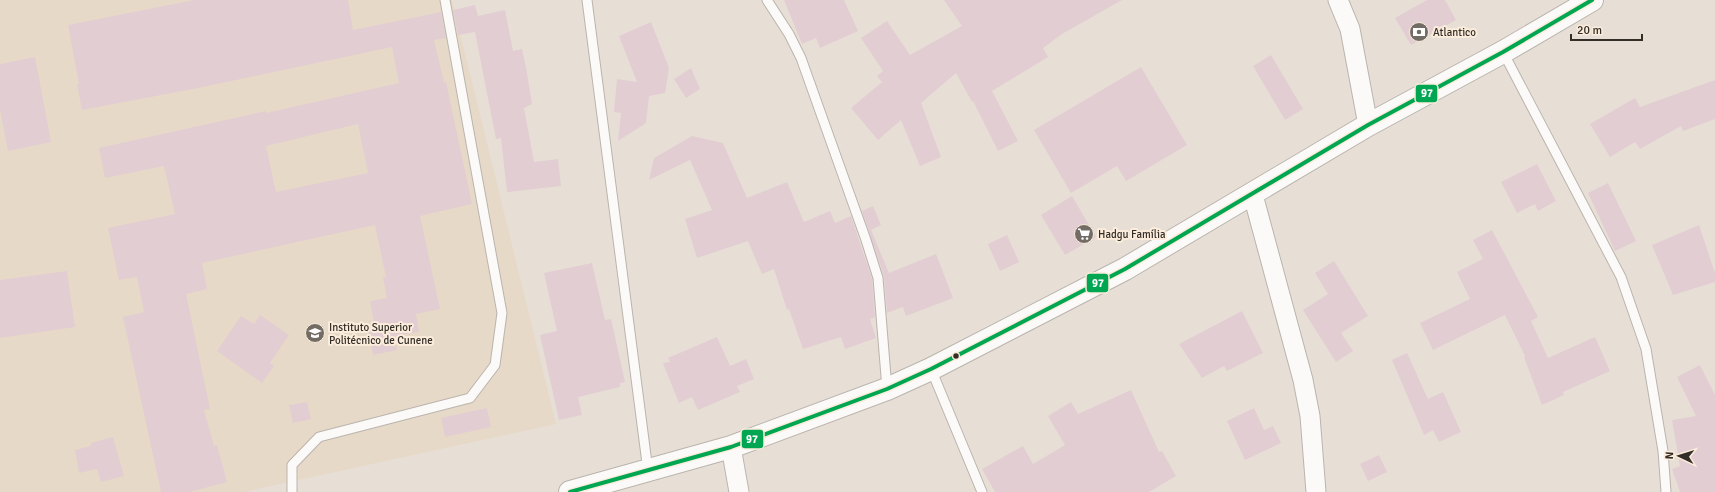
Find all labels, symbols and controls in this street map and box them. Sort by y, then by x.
scale bar [1571,16,1642,42]
bank icon: Atlantico [1408,21,1430,43]
text: 20 m [1577,23,1602,38]
place label: Atlantico [1433,26,1476,39]
line badge: 97 [1415,84,1438,103]
text: 97 [1421,87,1433,100]
supermarket icon: Hadgu Família [1073,223,1095,245]
place label: Hadgu Família [1098,228,1166,241]
line badge: 97 [1086,273,1109,293]
text: 97 [1092,277,1104,290]
place label: Instituto Superior Politécnico de Cunene [329,321,433,347]
school or university icon: Instituto Superior Politécnico de Cunene [304,322,326,344]
unlabelled marker [951,351,961,361]
line badge: 97 [741,429,764,449]
text: 97 [746,433,758,446]
north arrow [1659,436,1699,476]
text: N [1663,451,1676,460]

